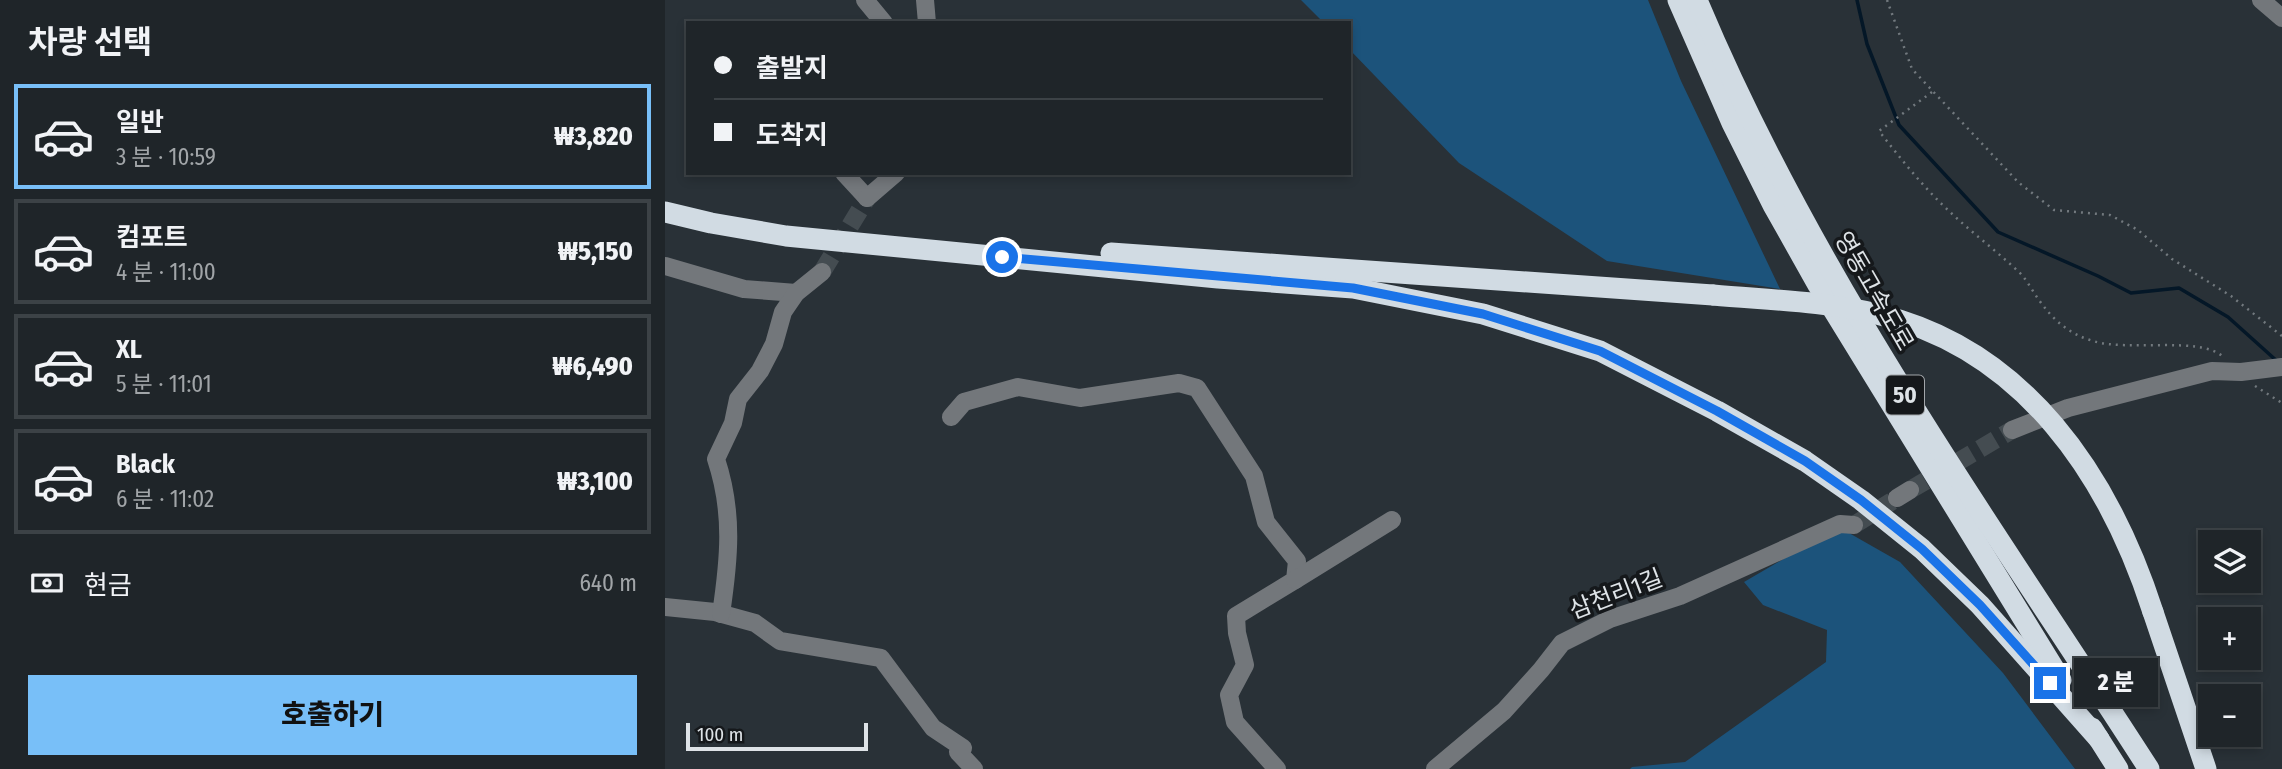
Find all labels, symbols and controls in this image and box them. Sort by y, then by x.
text: 차량 선택 [28,23,152,61]
text: 출발지 [756,53,828,84]
icon: car [32,105,95,168]
text: 일반 [116,107,164,138]
text: 도착지 [756,120,828,151]
text: ₩3,820 [554,121,633,152]
text: 3 분 · 10:59 [116,143,216,171]
icon: car [32,220,95,283]
text: 컴포트 [116,222,188,253]
street label: 영동고속도로 [1829,227,1919,355]
text: ₩5,150 [558,236,633,267]
route start [986,241,1018,273]
text: 4 분 · 11:00 [116,258,216,286]
text: XL [116,334,142,365]
icon: car [32,335,95,398]
text: ₩6,490 [552,351,633,382]
text: 5 분 · 11:01 [116,370,212,398]
road number: 50 [1886,376,1924,414]
text: Black [116,449,175,480]
icon: car [32,450,95,513]
text: ₩3,100 [557,466,633,497]
text: 6 분 · 11:02 [116,485,214,513]
map controls [2198,530,2261,747]
button: layers [2198,530,2261,593]
street label: 삼천리1길 [1565,563,1667,625]
icon: cash [28,564,66,602]
text: 640 m [579,569,637,597]
text: 현금 [84,570,132,601]
button: + [2198,607,2261,670]
callout: 2 분 [2075,658,2159,708]
route end [2034,667,2066,699]
text: 2 분 [2098,668,2134,696]
button: 호출하기 [28,675,637,755]
button: − [2198,684,2261,747]
scale bar [686,720,868,752]
text: 100 m [697,723,743,746]

